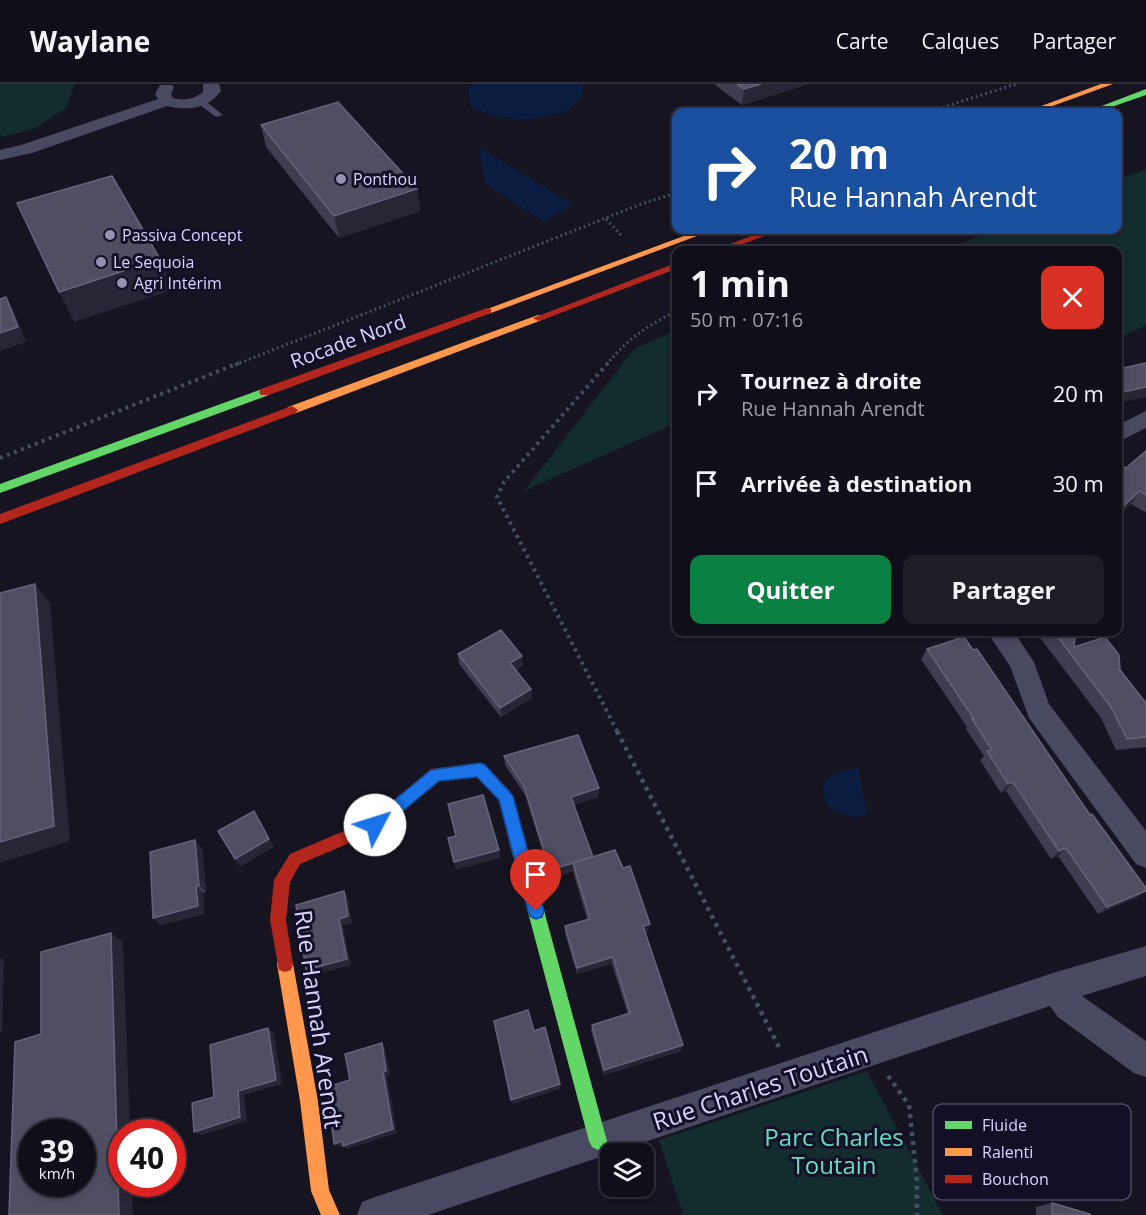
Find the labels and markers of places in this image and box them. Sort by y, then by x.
place label: Ponthou [353,168,417,190]
marker: Ponthou [334,172,348,186]
place label: Passiva Concept [122,224,243,246]
marker: Passiva Concept [103,228,117,242]
place label: Le Sequoia [113,251,194,273]
marker: Le Sequoia [94,255,108,269]
place label: Agri Intérim [134,272,222,294]
marker: Agri Intérim [115,276,129,290]
pin [510,849,561,911]

